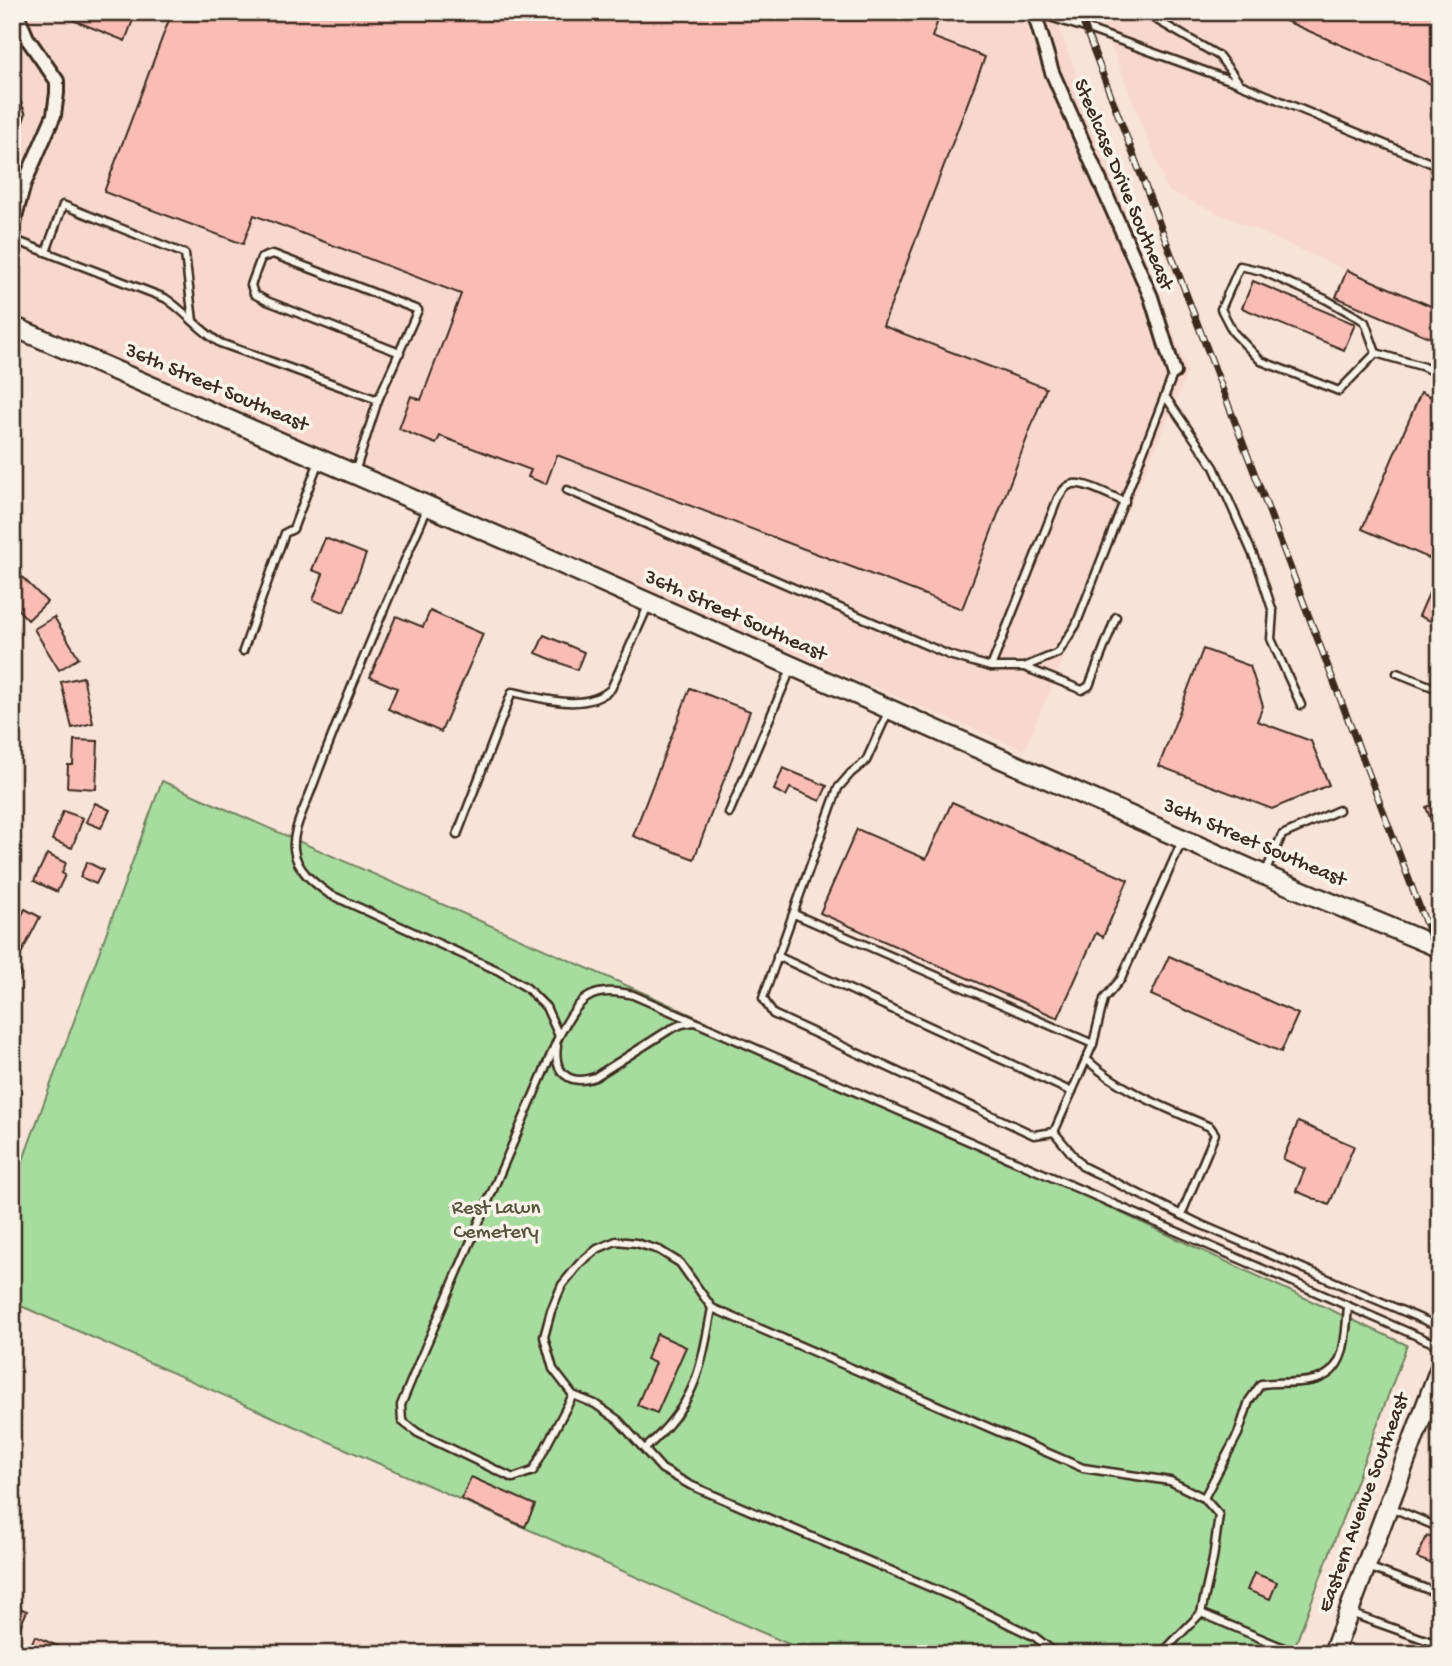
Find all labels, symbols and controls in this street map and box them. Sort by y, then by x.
street label: Steelcase Drive Southeast [1066,76,1179,297]
street label: 36th Street Southeast [120,339,314,440]
street label: 36th Street Southeast [639,565,832,669]
street label: 36th Street Southeast [1158,794,1352,895]
park label: Rest Lawn Cemetery [452,1197,540,1246]
street label: Eastern Avenue Southeast [1314,1388,1417,1616]

